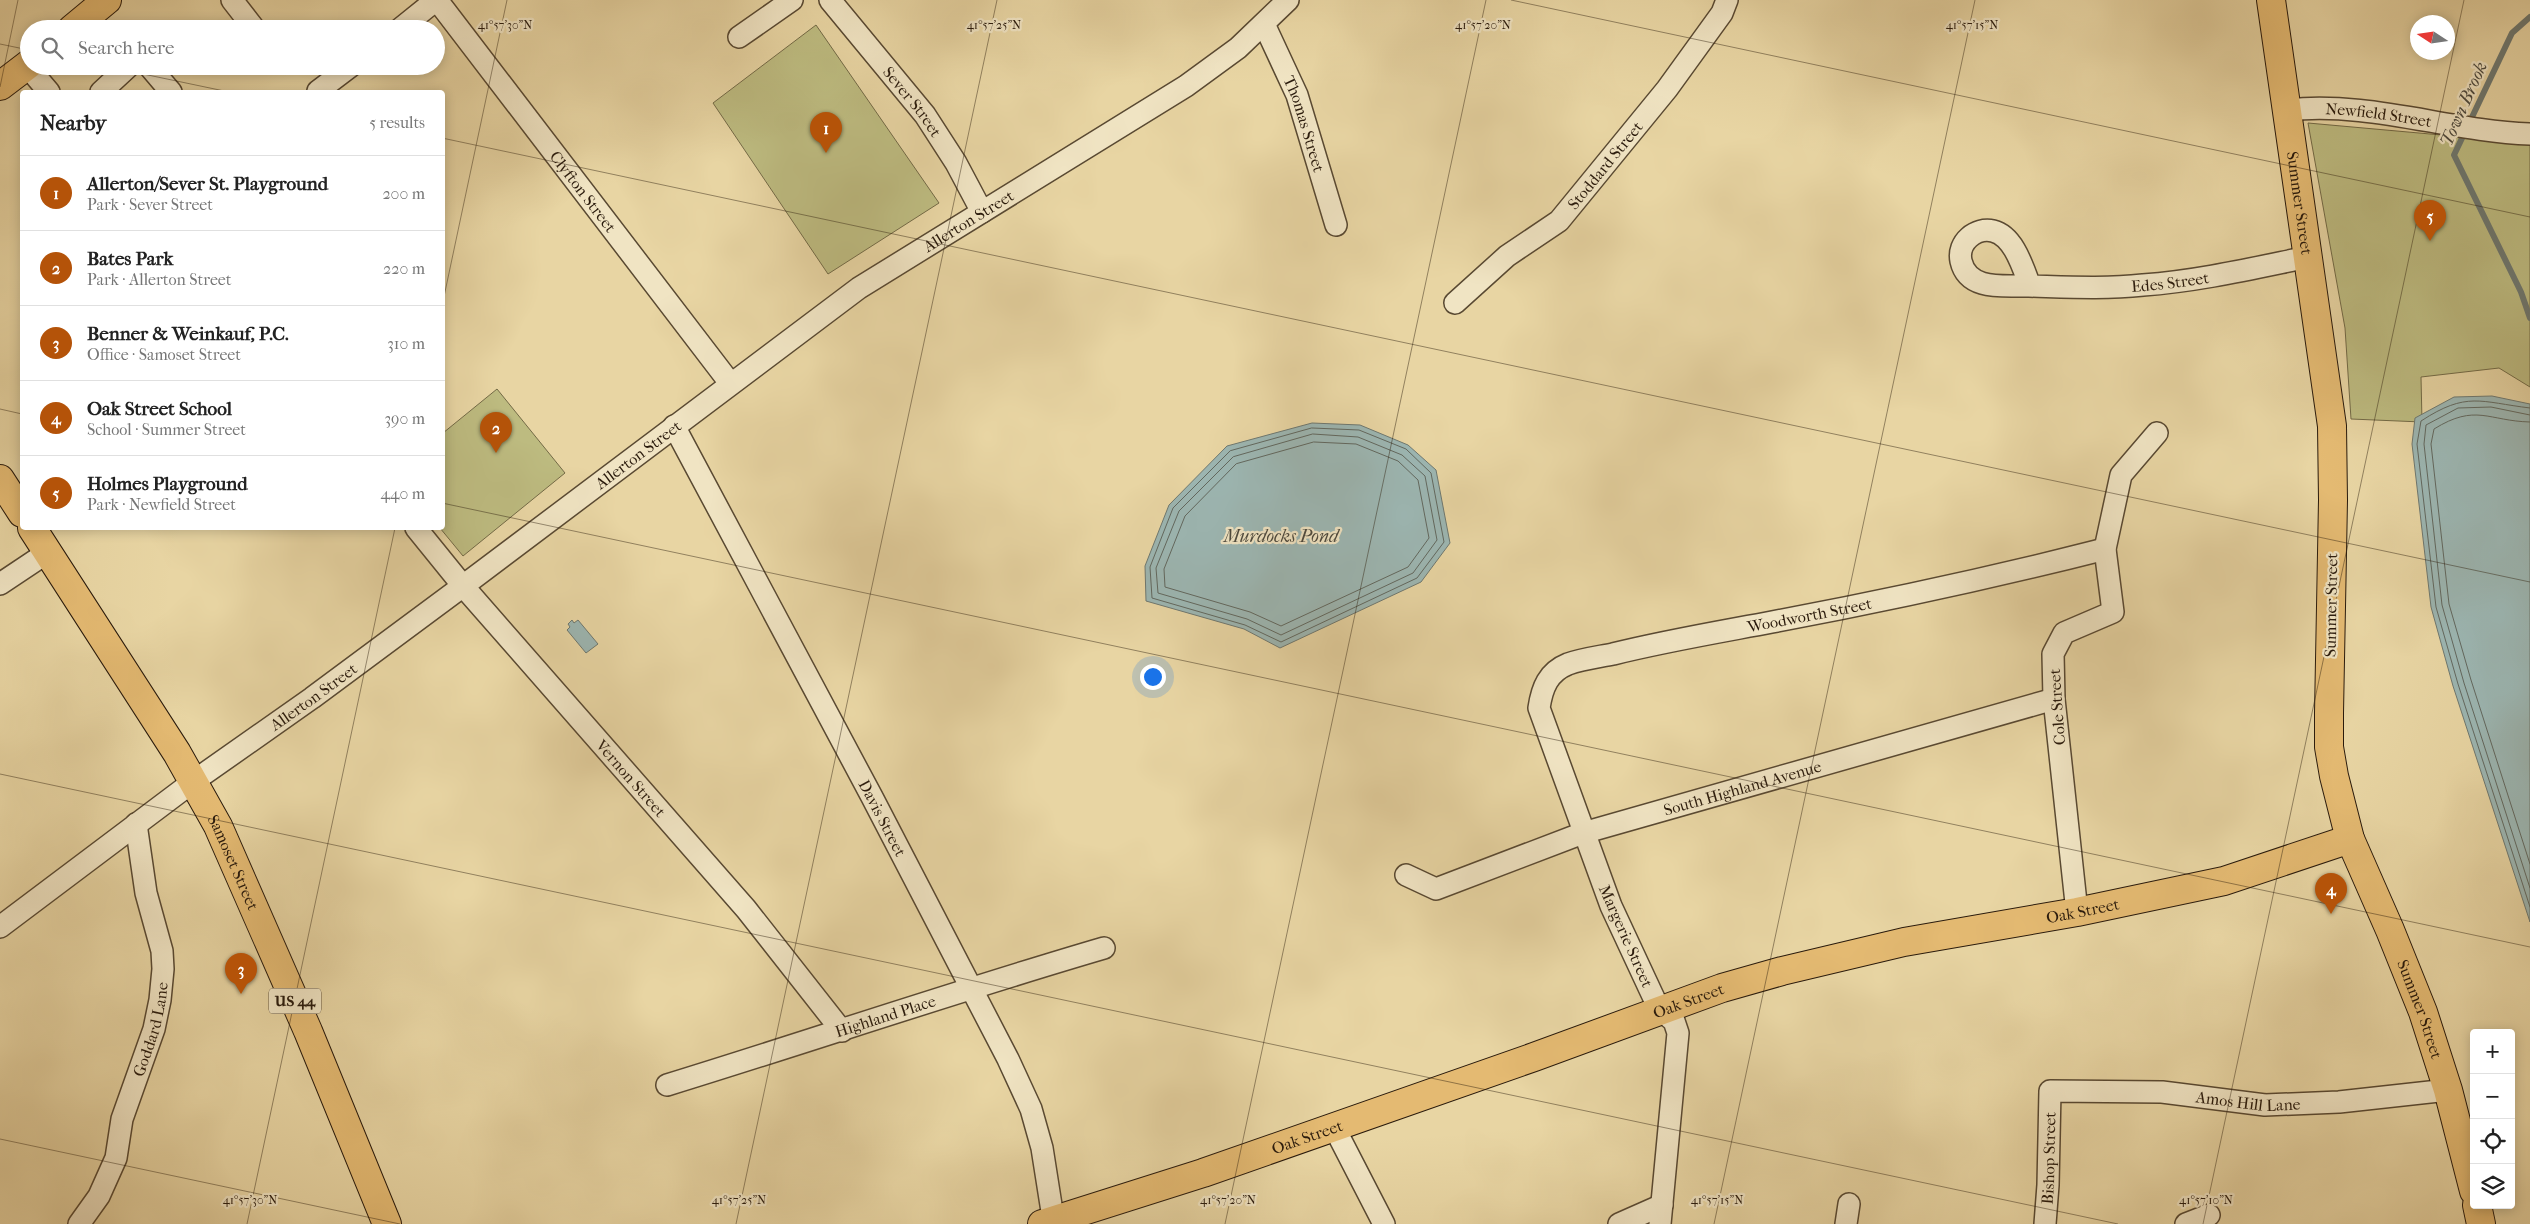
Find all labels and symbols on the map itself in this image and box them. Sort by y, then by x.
north arrow [2410,15,2455,60]
text: 41°57'30"N [478,18,532,32]
text: 41°57'25"N [967,18,1021,32]
text: 41°57'20"N [1455,18,1511,32]
text: 41°57'15"N [1946,18,1998,32]
water label: Town Brook [2436,59,2492,149]
street label: Sever Street [879,63,946,140]
street label: Thomas Street [1280,72,1329,175]
street label: Newfield Street [2325,99,2433,131]
pin: 1 [810,112,842,153]
street label: Stoddard Street [1563,117,1646,213]
street label: Clyfton Street [546,147,621,236]
street label: Summer Street [2283,150,2317,256]
street label: Allerton Street [919,185,1017,256]
pin: 5 [2414,200,2446,241]
street label: Edes Street [2130,267,2210,296]
pin: 2 [480,412,512,453]
street label: Allerton Street [590,416,685,493]
water label: Murdocks Pond [1222,526,1341,547]
street label: Summer Street [2321,552,2341,657]
street label: Woodworth Street [1745,593,1874,636]
street label: Allerton Street [265,658,361,735]
your location [1140,664,1166,690]
street label: Cole Street [2045,668,2069,746]
street label: Vernon Street [592,735,670,821]
street label: South Highland Avenue [1661,756,1823,819]
street label: Davis Street [855,776,911,860]
street label: Samoset Street [204,811,263,913]
pin: 4 [2315,873,2347,914]
street label: Margerie Street [1595,882,1657,990]
street label: Oak Street [2045,894,2121,927]
pin: 3 [225,953,257,994]
street label: Summer Street [2393,957,2447,1061]
street label: Oak Street [1650,979,1727,1022]
street label: Goddard Lane [128,981,171,1079]
road number: US 44 [269,988,321,1014]
street label: Highland Place [833,991,938,1041]
street label: Amos Hill Lane [2194,1087,2301,1115]
street label: Bishop Street [2037,1111,2059,1205]
street label: Oak Street [1269,1115,1345,1158]
text: 41°57'30"N [223,1193,277,1207]
text: 41°57'25"N [712,1193,766,1207]
text: 41°57'20"N [1200,1193,1256,1207]
text: 41°57'15"N [1691,1193,1743,1207]
text: 41°57'10"N [2179,1193,2233,1207]

